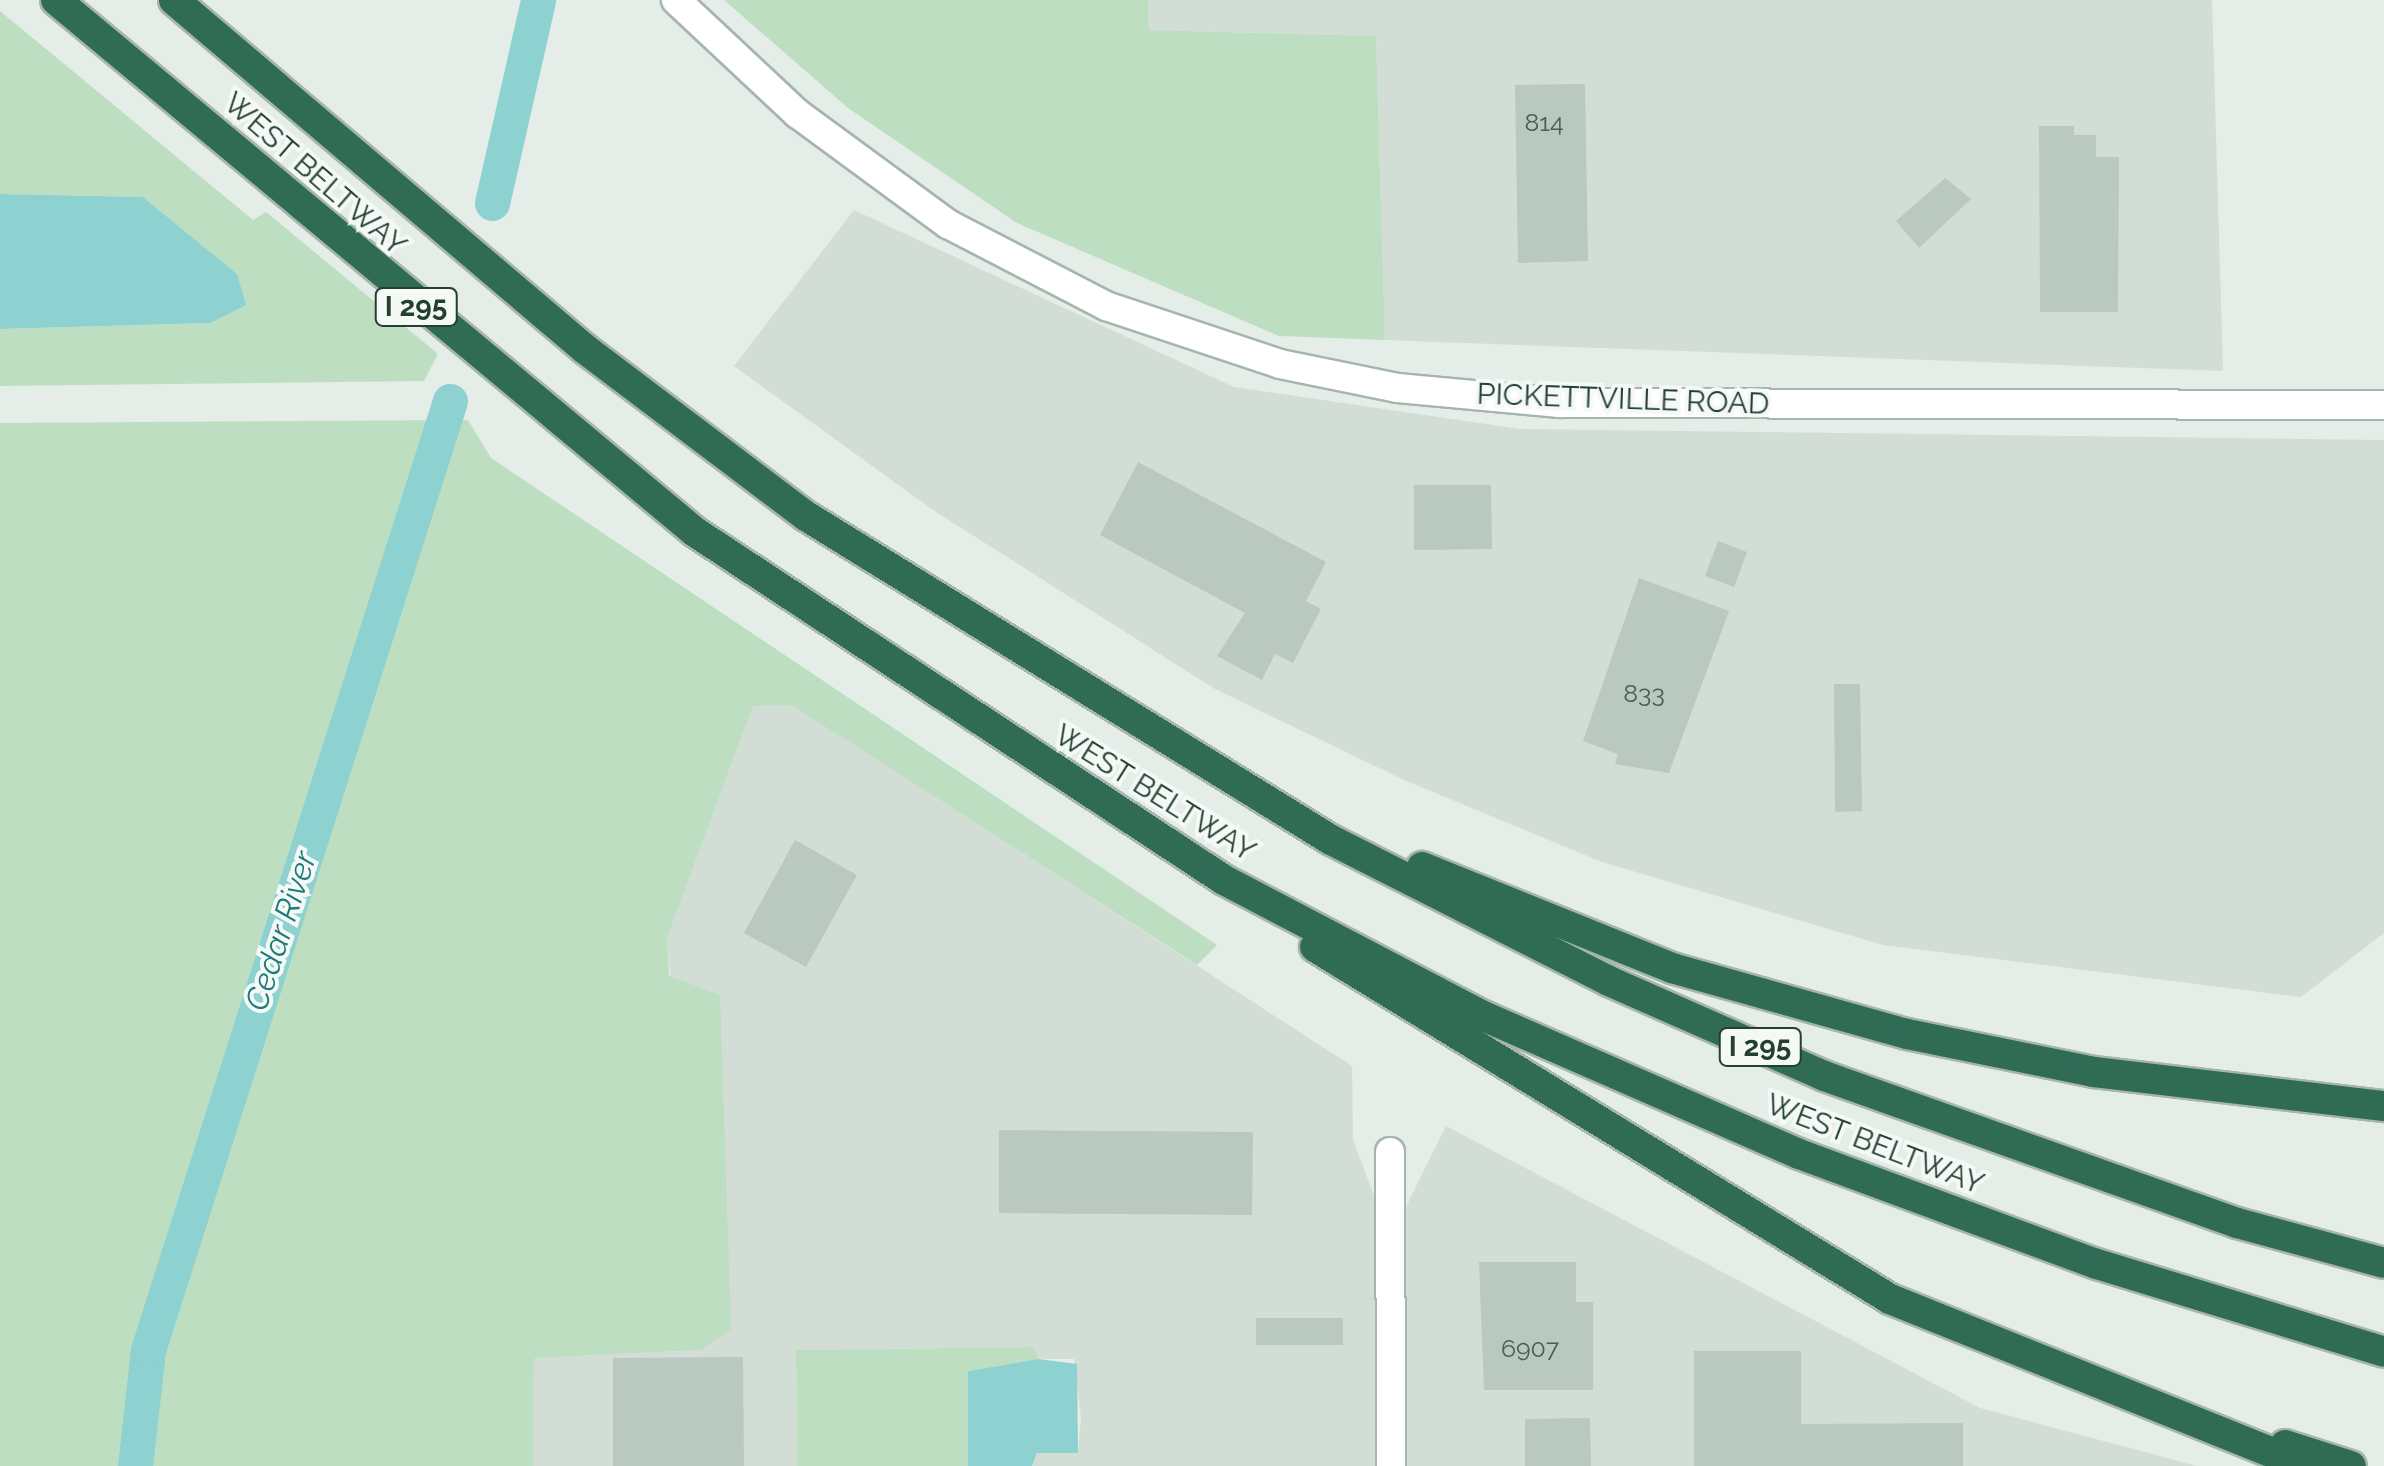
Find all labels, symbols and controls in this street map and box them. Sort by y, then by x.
street label: WEST BELTWAY [216,85,414,263]
house number: 814 [1524,107,1564,137]
road number: I 295 [374,284,458,330]
street label: PICKETTVILLE ROAD [1476,376,1770,422]
house number: 833 [1623,678,1665,708]
street label: WEST BELTWAY [1047,716,1263,870]
water label: Cedar River [237,846,325,1016]
road number: I 295 [1718,1024,1802,1070]
street label: WEST BELTWAY [1761,1086,1989,1202]
house number: 6907 [1501,1333,1559,1363]

